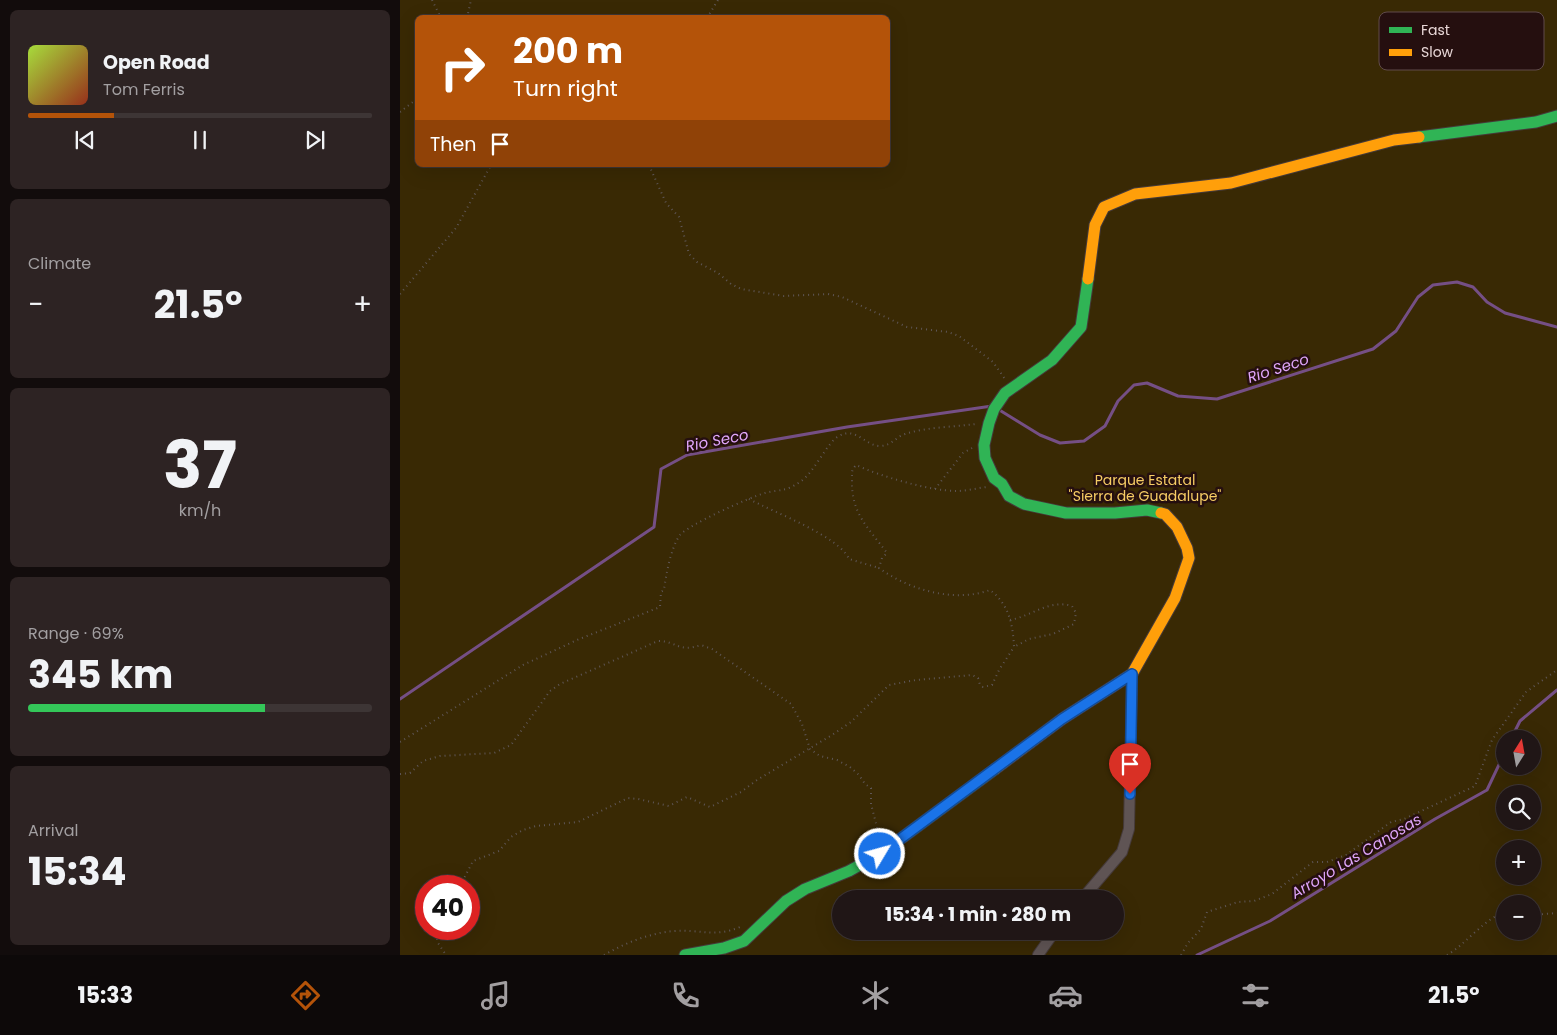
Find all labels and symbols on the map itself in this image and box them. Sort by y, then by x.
legend [1379,12,1544,70]
text: Fast [1421,20,1450,40]
text: Slow [1421,42,1454,62]
water label: Rio Seco [1244,348,1312,388]
water label: Rio Seco [684,424,750,456]
park label: Parque Estatal "Sierra de Guadalupe" [1069,470,1221,506]
north arrow [1496,730,1541,775]
pin [1109,743,1151,794]
water label: Arroyo Las Canosas [1286,809,1425,904]
position arrow [853,827,905,879]
speed limit sign: 40 [415,875,480,940]

